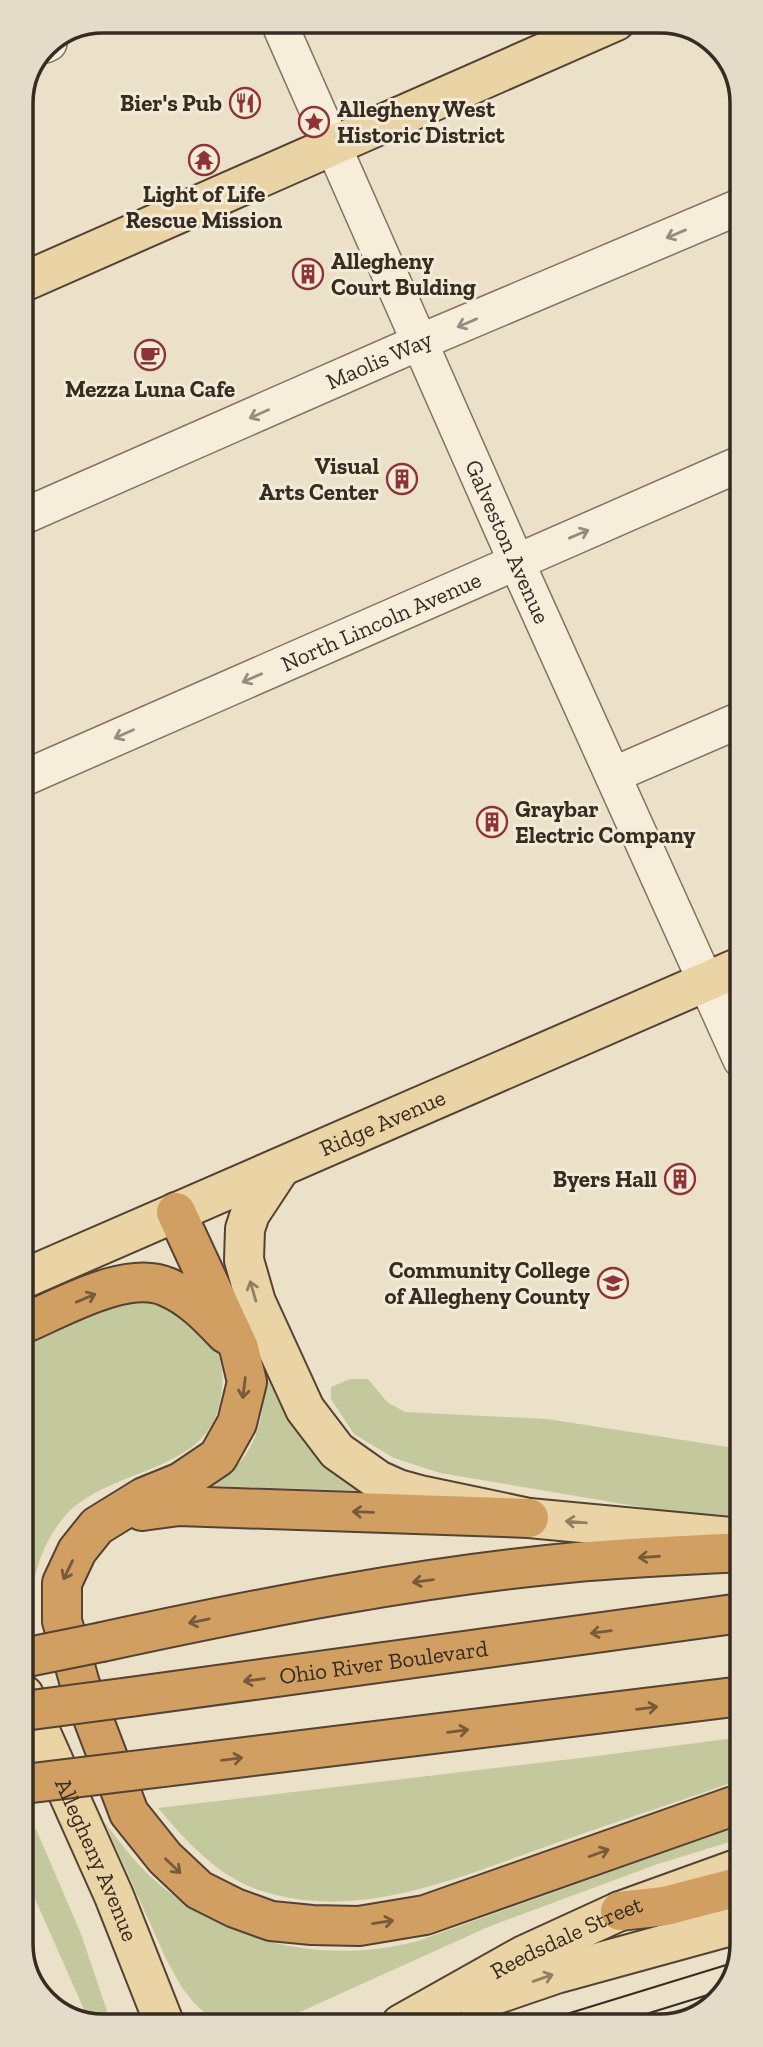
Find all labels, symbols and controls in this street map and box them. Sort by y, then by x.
restaurant icon: Bier's Pub [228,86,262,120]
place label: Bier's Pub [120,89,222,117]
place label: Allegheny West Historic District [337,95,506,149]
place icon: Allegheny West Historic District [297,105,331,139]
temple icon: Light of Life Rescue Mission [187,143,221,177]
place label: Light of Life Rescue Mission [126,180,283,234]
one-way arrow [666,228,688,241]
place label: Allegheny Court Bulding [331,247,476,301]
building icon: Allegheny Court Bulding [291,257,325,291]
one-way arrow [457,317,478,330]
street label: Maolis Way [322,324,436,396]
cafe icon: Mezza Luna Cafe [133,338,167,372]
place label: Mezza Luna Cafe [65,375,235,403]
one-way arrow [248,408,270,421]
place label: Visual Arts Center [259,452,379,506]
street label: Galveston Avenue [459,455,556,628]
building icon: Visual Arts Center [385,462,419,496]
one-way arrow [568,527,589,540]
street label: North Lincoln Avenue [277,565,485,678]
one-way arrow [242,672,263,685]
one-way arrow [114,728,135,741]
place label: Graybar Electric Company [515,795,696,849]
building icon: Graybar Electric Company [475,805,509,839]
street label: Ridge Avenue [315,1083,450,1162]
building icon: Byers Hall [663,1162,697,1196]
place label: Byers Hall [553,1165,657,1193]
place label: Community College of Allegheny County [384,1256,591,1310]
school or university icon: Community College of Allegheny County [596,1266,630,1300]
one-way arrow [246,1280,259,1303]
one-way arrow [75,1290,96,1303]
one-way arrow [237,1376,250,1399]
one-way arrow [352,1506,375,1519]
one-way arrow [565,1515,588,1528]
one-way arrow [638,1551,661,1564]
one-way arrow [61,1559,74,1580]
one-way arrow [412,1575,435,1588]
one-way arrow [188,1615,211,1628]
one-way arrow [590,1626,613,1639]
street label: Ohio River Boulevard [278,1634,490,1690]
one-way arrow [243,1673,266,1686]
one-way arrow [635,1702,658,1715]
one-way arrow [446,1725,469,1738]
one-way arrow [220,1753,243,1766]
street label: Allegheny Avenue [49,1773,145,1945]
one-way arrow [588,1846,610,1858]
one-way arrow [164,1857,181,1874]
street label: Reedsdale Street [485,1890,647,1985]
one-way arrow [371,1915,394,1928]
one-way arrow [532,1971,554,1984]

